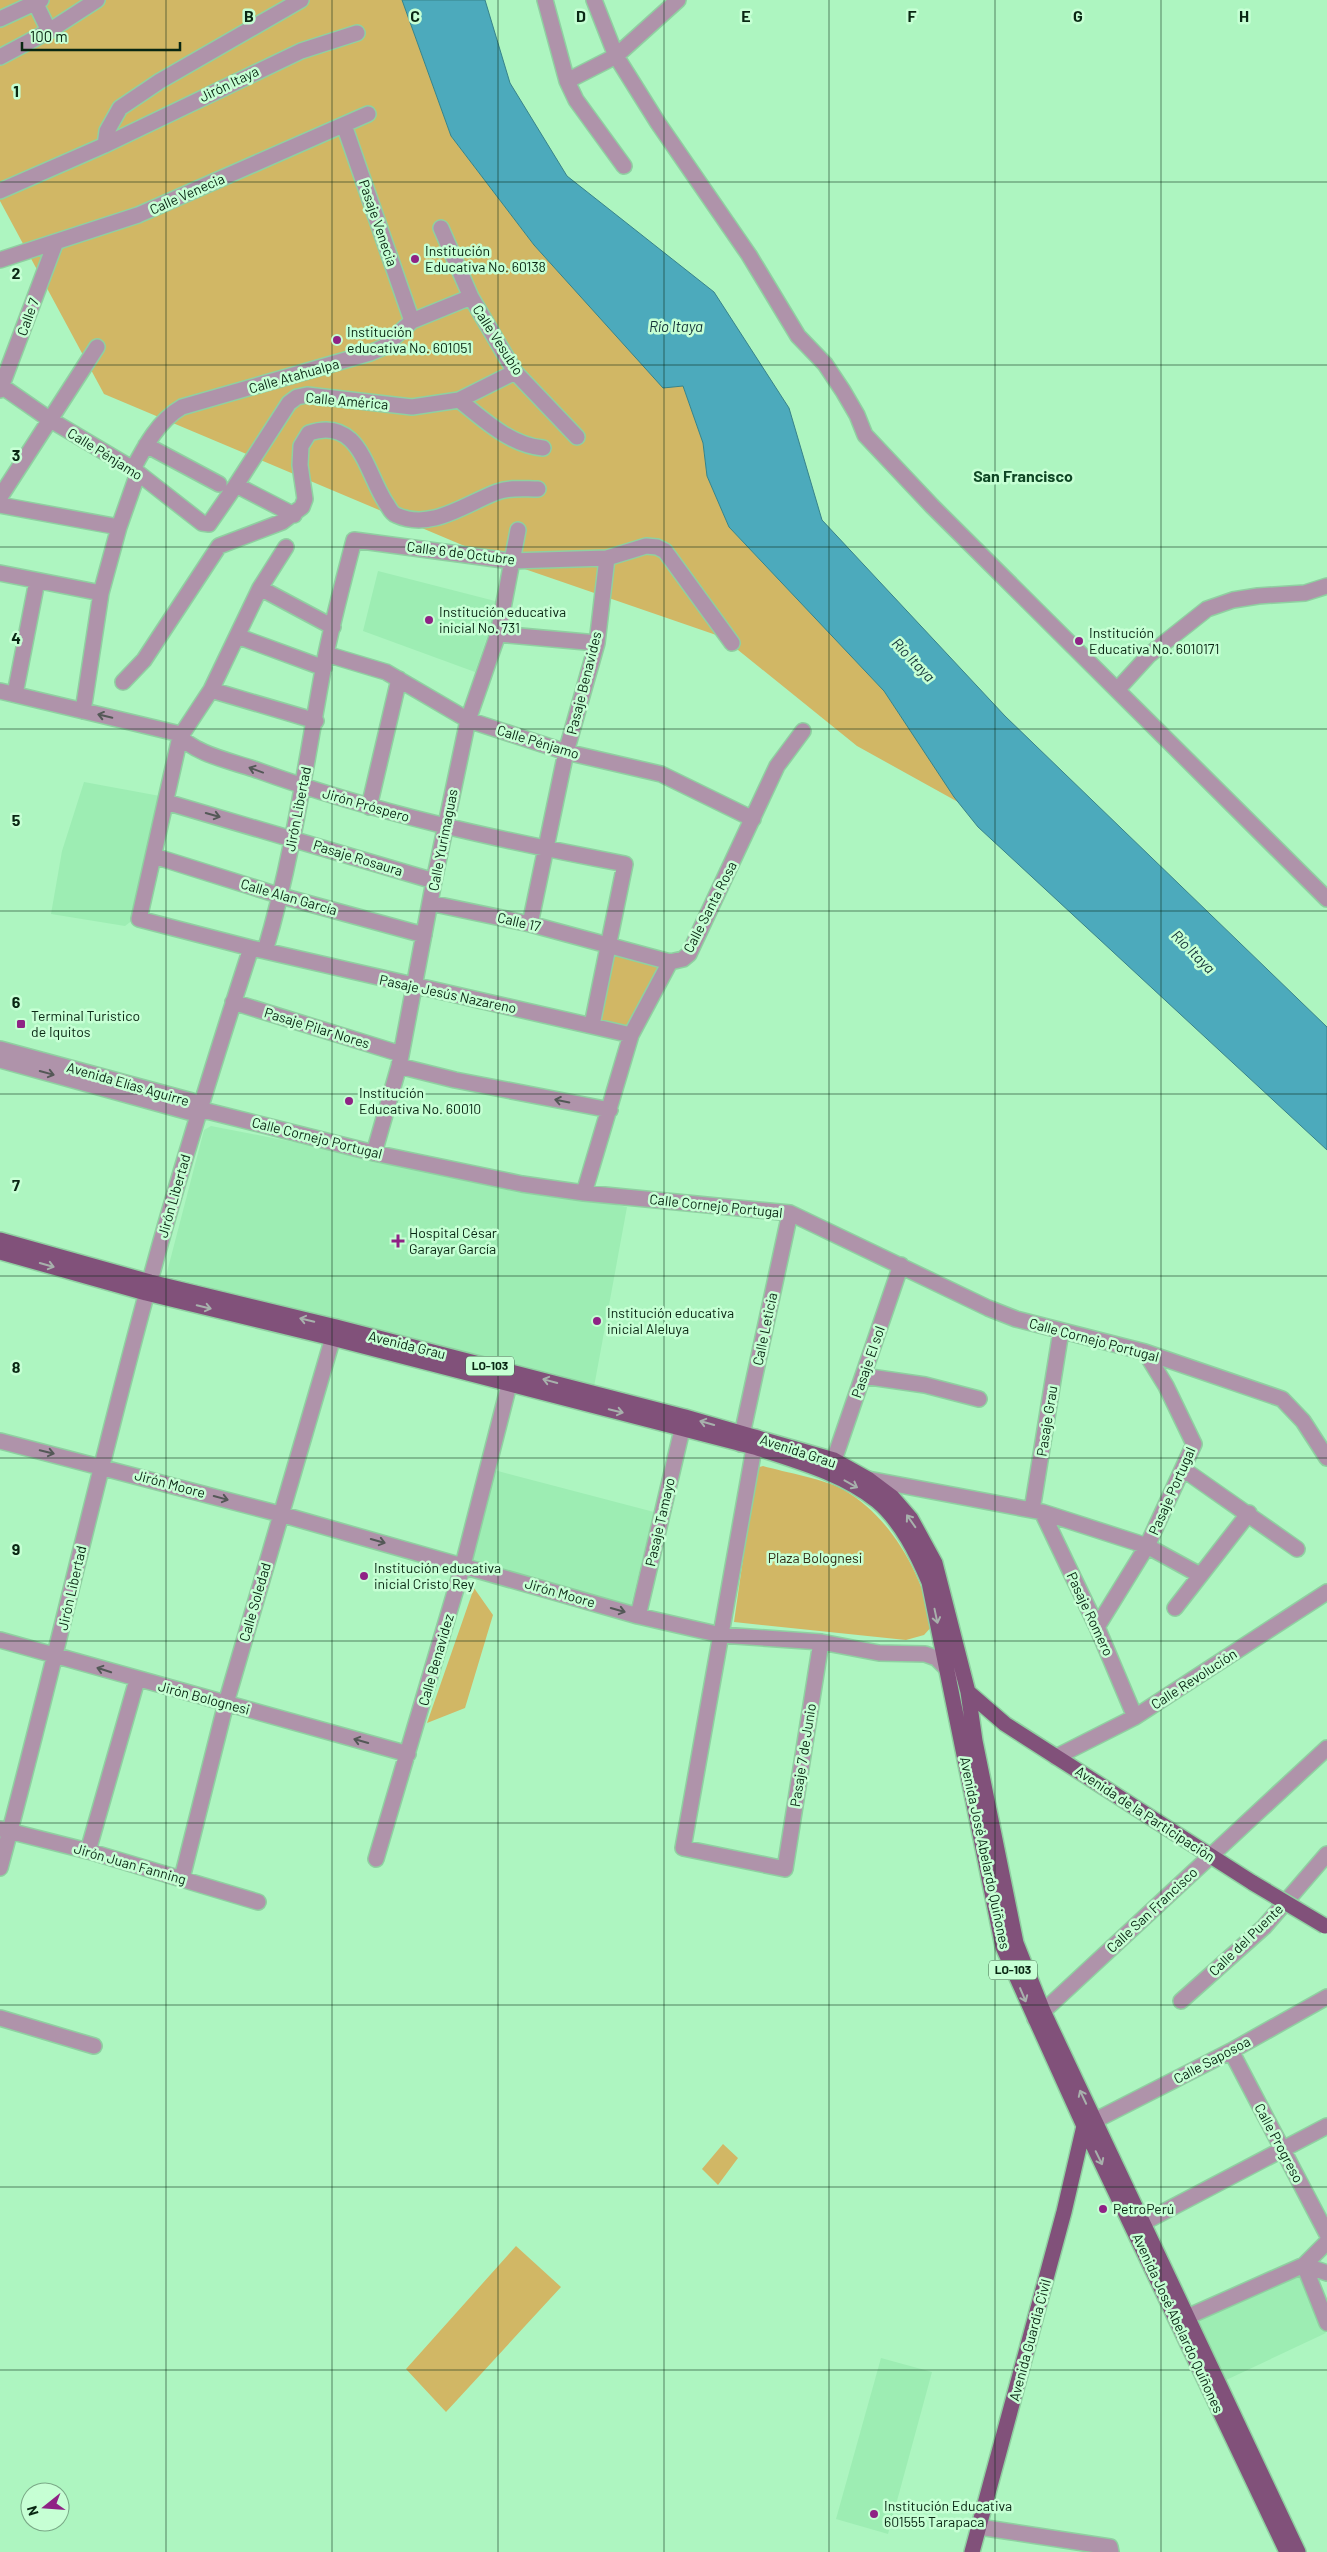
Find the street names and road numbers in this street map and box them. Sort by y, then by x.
street label: Jirón Itaya [196,62,261,105]
street label: Calle Venecia [147,169,227,218]
street label: Pasaje Venecia [356,177,401,269]
street label: Calle 7 [13,295,42,338]
street label: Calle Vesubio [469,301,527,378]
street label: Calle Atahualpa [247,355,341,397]
street label: Calle América [305,388,389,413]
street label: Calle Pénjamo [65,424,146,483]
street label: Calle 6 de Octubre [406,537,516,568]
street label: Pasaje Benavides [562,629,605,736]
street label: Calle Pénjamo [495,721,581,762]
street label: Jirón Libertad [281,765,314,853]
street label: Jirón Próspero [321,784,412,825]
street label: Calle Yurimaguas [424,787,461,892]
street label: Pasaje Rosaura [311,836,405,879]
street label: Calle Santa Rosa [679,858,740,955]
street label: Calle Alan García [239,875,339,918]
street label: Calle 17 [496,908,543,935]
street label: Pasaje Jesús Nazareno [378,971,518,1016]
street label: Pasaje Pilar Nores [262,1003,372,1052]
street label: Avenida Elías Aguirre [65,1058,191,1109]
street label: Calle Cornejo Portugal [250,1113,384,1162]
street label: Jirón Libertad [153,1152,194,1240]
street label: Calle Cornejo Portugal [649,1190,783,1221]
street label: Calle Leticia [748,1291,781,1367]
street label: Calle Cornejo Portugal [1027,1314,1161,1365]
street label: Pasaje El sol [847,1324,888,1400]
street label: Avenida Grau [367,1327,448,1362]
road number: LO-103 [466,1356,514,1375]
street label: Pasaje Grau [1033,1384,1060,1457]
street label: Avenida Grau [758,1430,838,1471]
street label: Pasaje Portugal [1145,1444,1199,1537]
street label: Jirón Moore [133,1466,207,1501]
street label: Pasaje Tamayo [641,1476,678,1568]
street label: Jirón Libertad [54,1544,89,1632]
street label: Calle Soledad [235,1560,274,1643]
street label: Pasaje Romero [1064,1569,1117,1658]
street label: Jirón Moore [523,1574,597,1611]
street label: Calle Benavidez [414,1612,457,1708]
street label: Calle Revolución [1148,1645,1240,1713]
street label: Jirón Bolognesi [156,1677,252,1718]
street label: Pasaje 7 de Junio [786,1702,819,1808]
street label: Avenida José Abelardo Quiñones [957,1755,1014,1951]
street label: Avenida de la Participación [1072,1762,1218,1865]
street label: Jirón Juan Fanning [72,1839,188,1888]
street label: Calle San Francisco [1103,1863,1201,1956]
street label: Calle del Puente [1205,1900,1286,1979]
road number: LO-103 [989,1960,1037,1980]
street label: Calle Saposoa [1171,2032,1253,2087]
street label: Calle Progreso [1251,2100,1307,2185]
street label: Avenida José Abelardo Quiñones [1129,2230,1228,2416]
street label: Avenida Guardia Civil [1005,2277,1054,2403]

